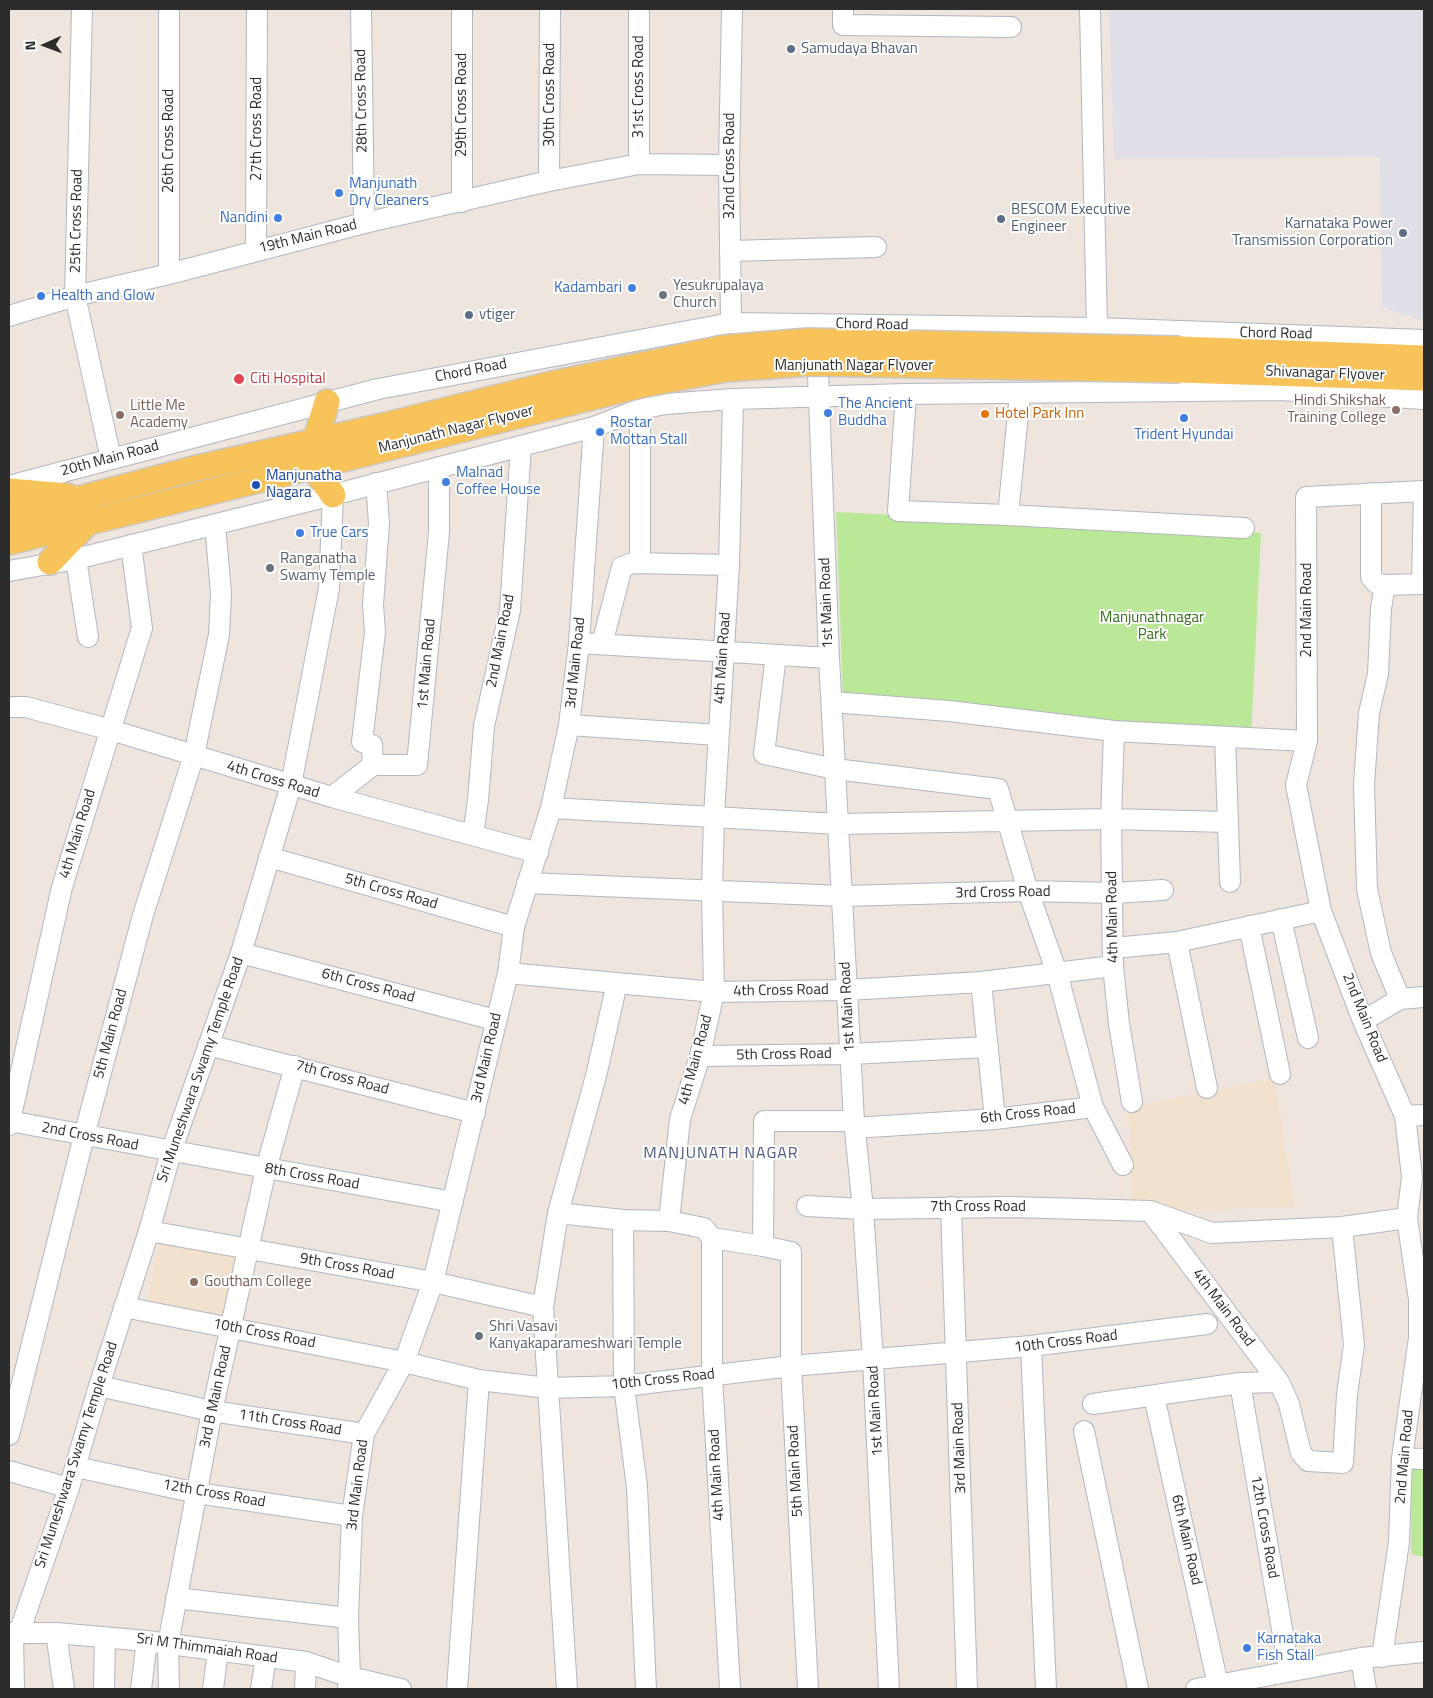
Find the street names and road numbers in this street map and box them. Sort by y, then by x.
street label: 31st Cross Road [630,35,648,139]
street label: 30th Cross Road [541,43,559,147]
street label: 28th Cross Road [352,49,372,153]
street label: 29th Cross Road [453,53,471,157]
street label: 27th Cross Road [248,77,266,181]
street label: 26th Cross Road [160,89,178,193]
street label: 32nd Cross Road [721,113,739,219]
street label: 25th Cross Road [67,169,87,273]
street label: 19th Main Road [257,216,359,258]
street label: Chord Road [835,315,909,335]
street label: Chord Road [1239,324,1313,344]
street label: Chord Road [434,355,508,387]
street label: Manjunath Nagar Flyover [774,357,934,375]
street label: Shivanagar Flyover [1265,363,1385,385]
street label: Manjunath Nagar Flyover [377,402,535,458]
street label: 20th Main Road [59,437,161,481]
street label: 1st Main Road [816,557,838,649]
street label: 2nd Main Road [1298,563,1316,657]
street label: 2nd Main Road [483,593,519,689]
street label: 4th Main Road [711,611,735,705]
street label: 3rd Main Road [562,616,590,710]
street label: 1st Main Road [414,618,440,710]
street label: 4th Cross Road [225,757,321,803]
street label: 4th Main Road [56,787,100,881]
street label: 5th Cross Road [342,870,440,914]
street label: 4th Main Road [1103,871,1123,963]
street label: 3rd Cross Road [955,883,1051,903]
street label: Sri Muneshwara Swamy Temple Road [154,955,248,1185]
street label: 1st Main Road [837,961,859,1053]
street label: 6th Cross Road [319,965,417,1007]
street label: 2nd Main Road [1338,971,1390,1065]
street label: 4th Cross Road [733,981,829,1001]
street label: 5th Main Road [90,987,132,1081]
street label: 3rd Main Road [468,1011,506,1105]
street label: 4th Main Road [675,1013,717,1107]
street label: 5th Cross Road [736,1045,832,1065]
street label: 7th Cross Road [293,1057,391,1099]
street label: 6th Cross Road [979,1100,1077,1128]
street label: 2nd Cross Road [40,1119,140,1155]
street label: 8th Cross Road [263,1160,361,1194]
street label: 7th Cross Road [930,1198,1026,1216]
street label: 9th Cross Road [298,1250,396,1284]
street label: 4th Main Road [1188,1266,1258,1350]
street label: 10th Cross Road [211,1315,317,1353]
street label: 10th Cross Road [1013,1327,1119,1357]
street label: Sri Muneshwara Swamy Temple Road [32,1339,122,1571]
street label: 3rd B Main Road [196,1344,236,1450]
street label: 1st Main Road [865,1365,887,1457]
street label: 10th Cross Road [610,1366,716,1394]
street label: 3rd Main Road [949,1402,971,1494]
street label: 11th Cross Road [237,1406,343,1440]
street label: 2nd Main Road [1392,1409,1418,1505]
street label: 5th Main Road [785,1424,807,1518]
street label: 4th Main Road [706,1428,728,1522]
street label: 3rd Main Road [343,1438,373,1532]
street label: 12th Cross Road [1246,1474,1282,1580]
street label: 12th Cross Road [161,1476,267,1512]
street label: 6th Main Road [1167,1493,1205,1587]
street label: Sri M Thimmaiah Road [135,1630,279,1668]

